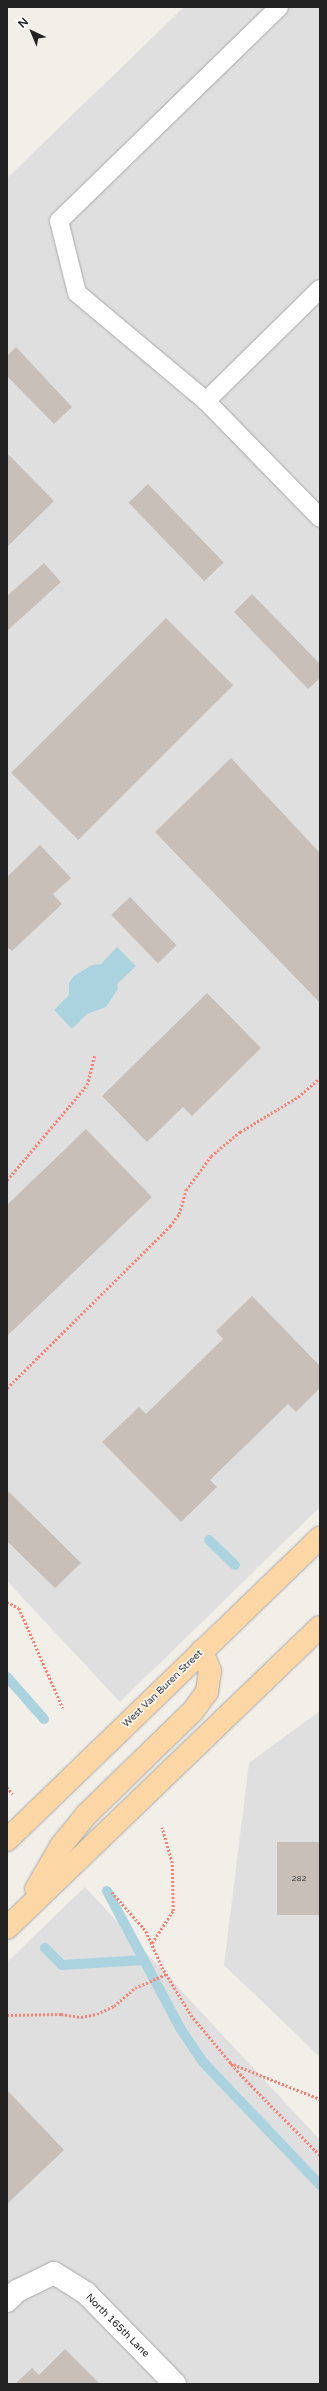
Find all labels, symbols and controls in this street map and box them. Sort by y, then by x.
north arrow [12,12,52,52]
text: N [16,15,31,31]
street label: West Van Buren Street [120,1648,206,1730]
house number: 282 [291,1874,307,1884]
street label: North 165th Lane [83,2292,151,2360]

